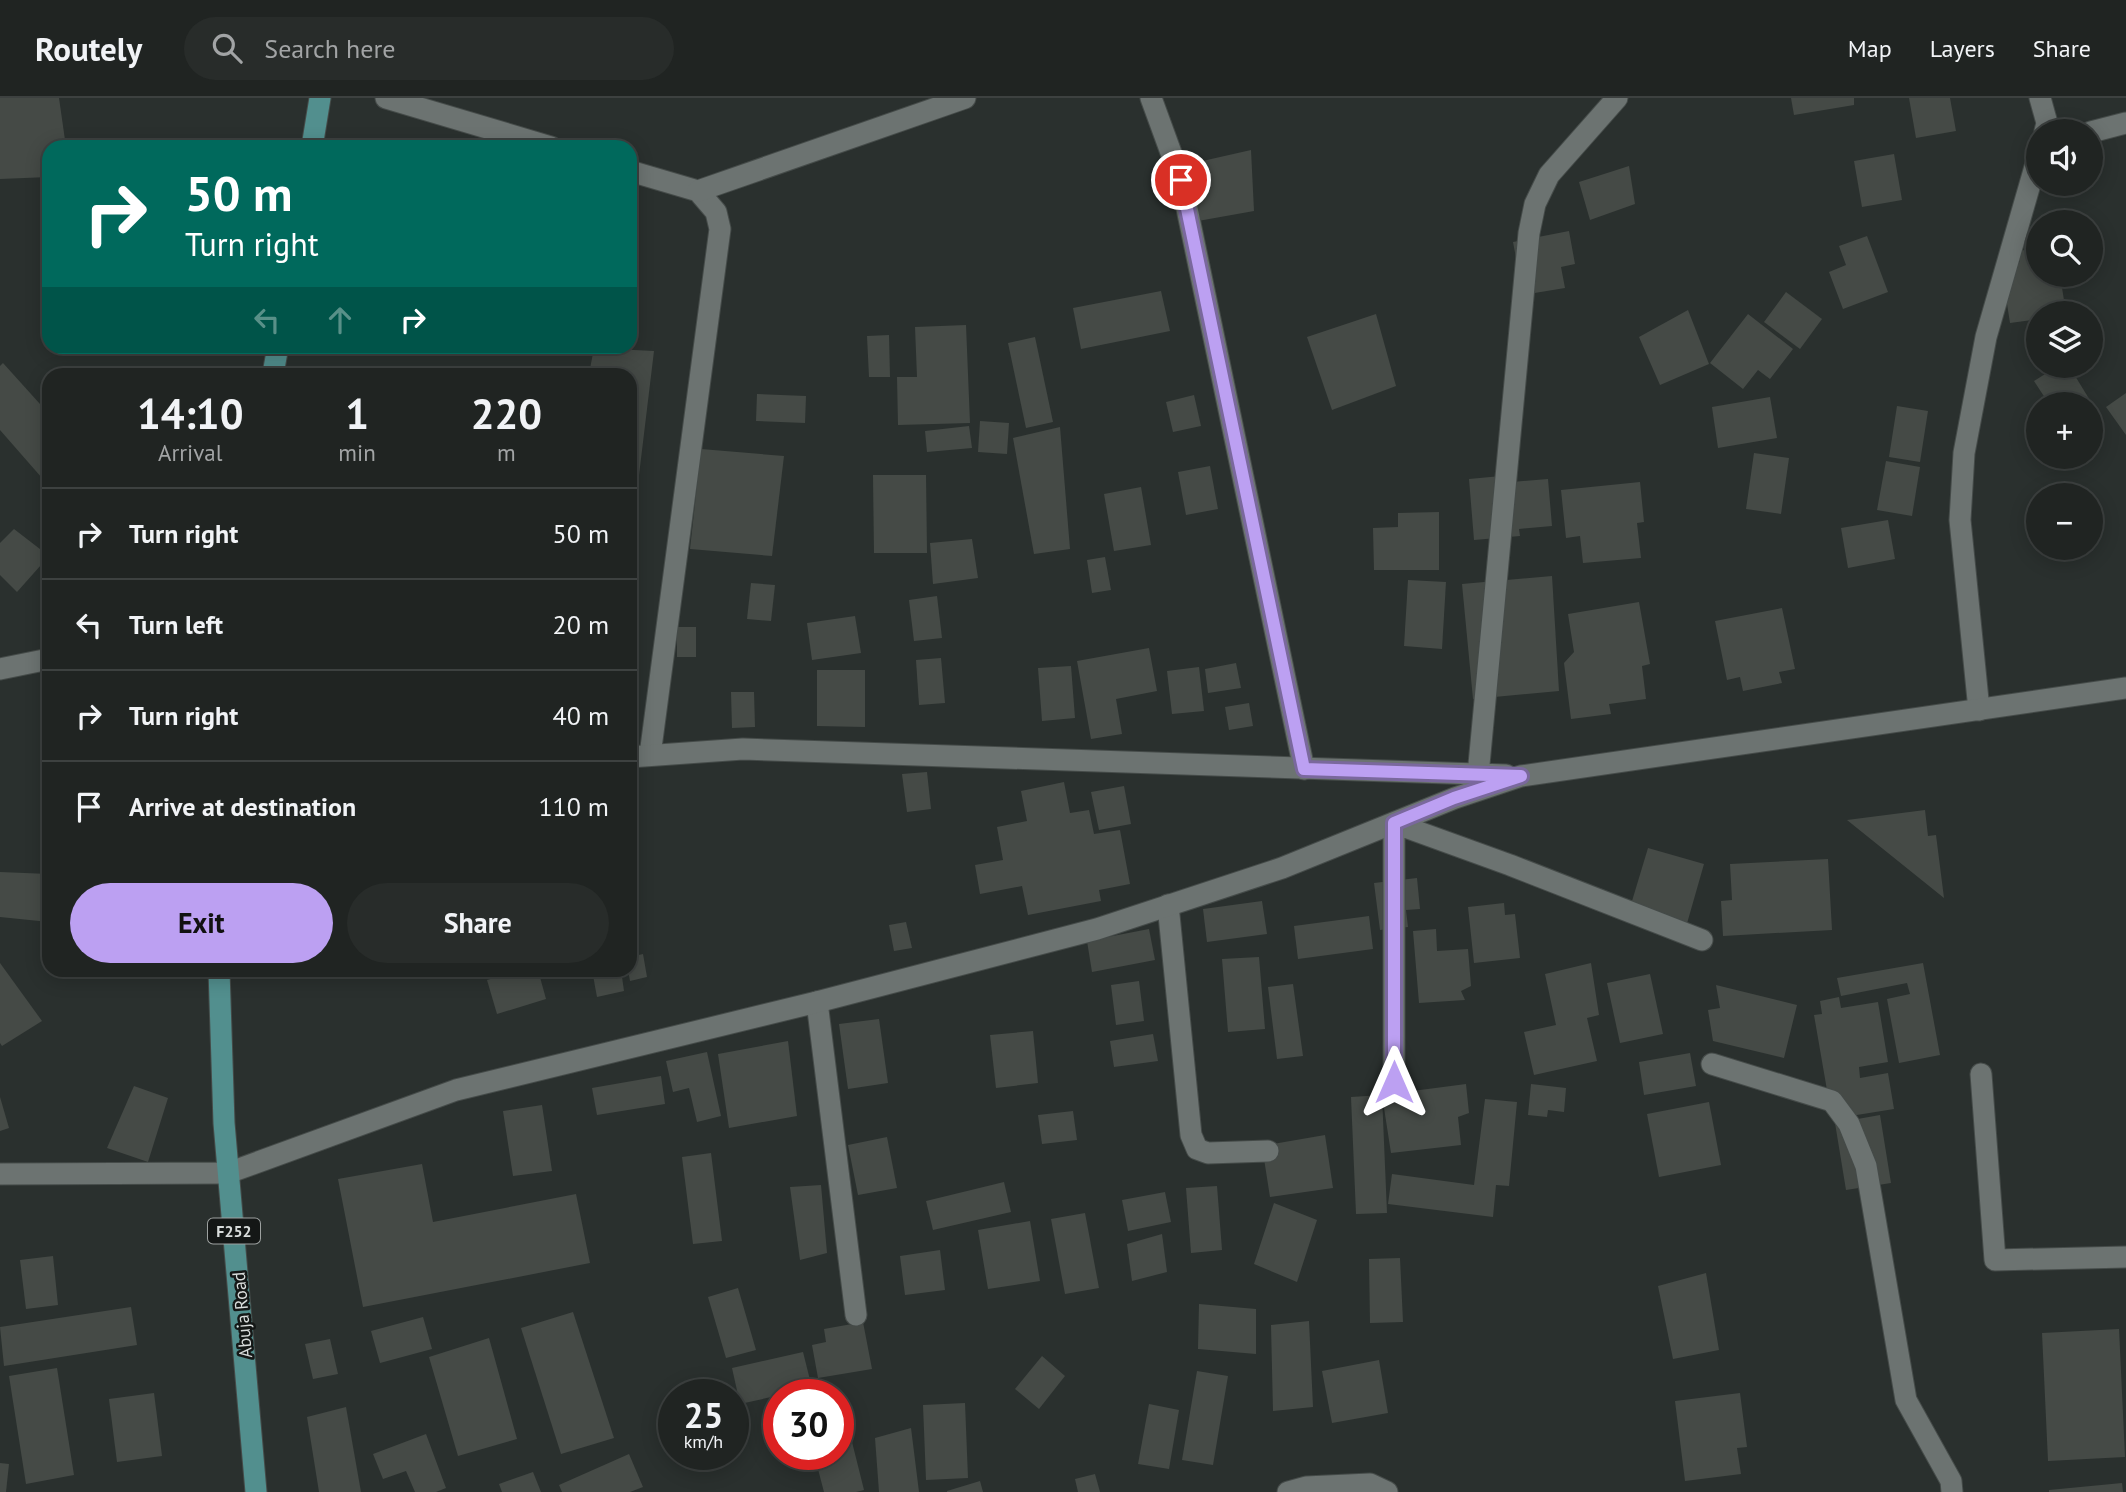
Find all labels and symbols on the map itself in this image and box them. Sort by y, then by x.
pin [1151,150,1211,210]
position arrow [1357,1045,1431,1119]
road number: F252 [208,1218,260,1244]
street label: Abuja Road [227,1271,257,1359]
speed limit sign: 30 [763,1379,854,1470]

